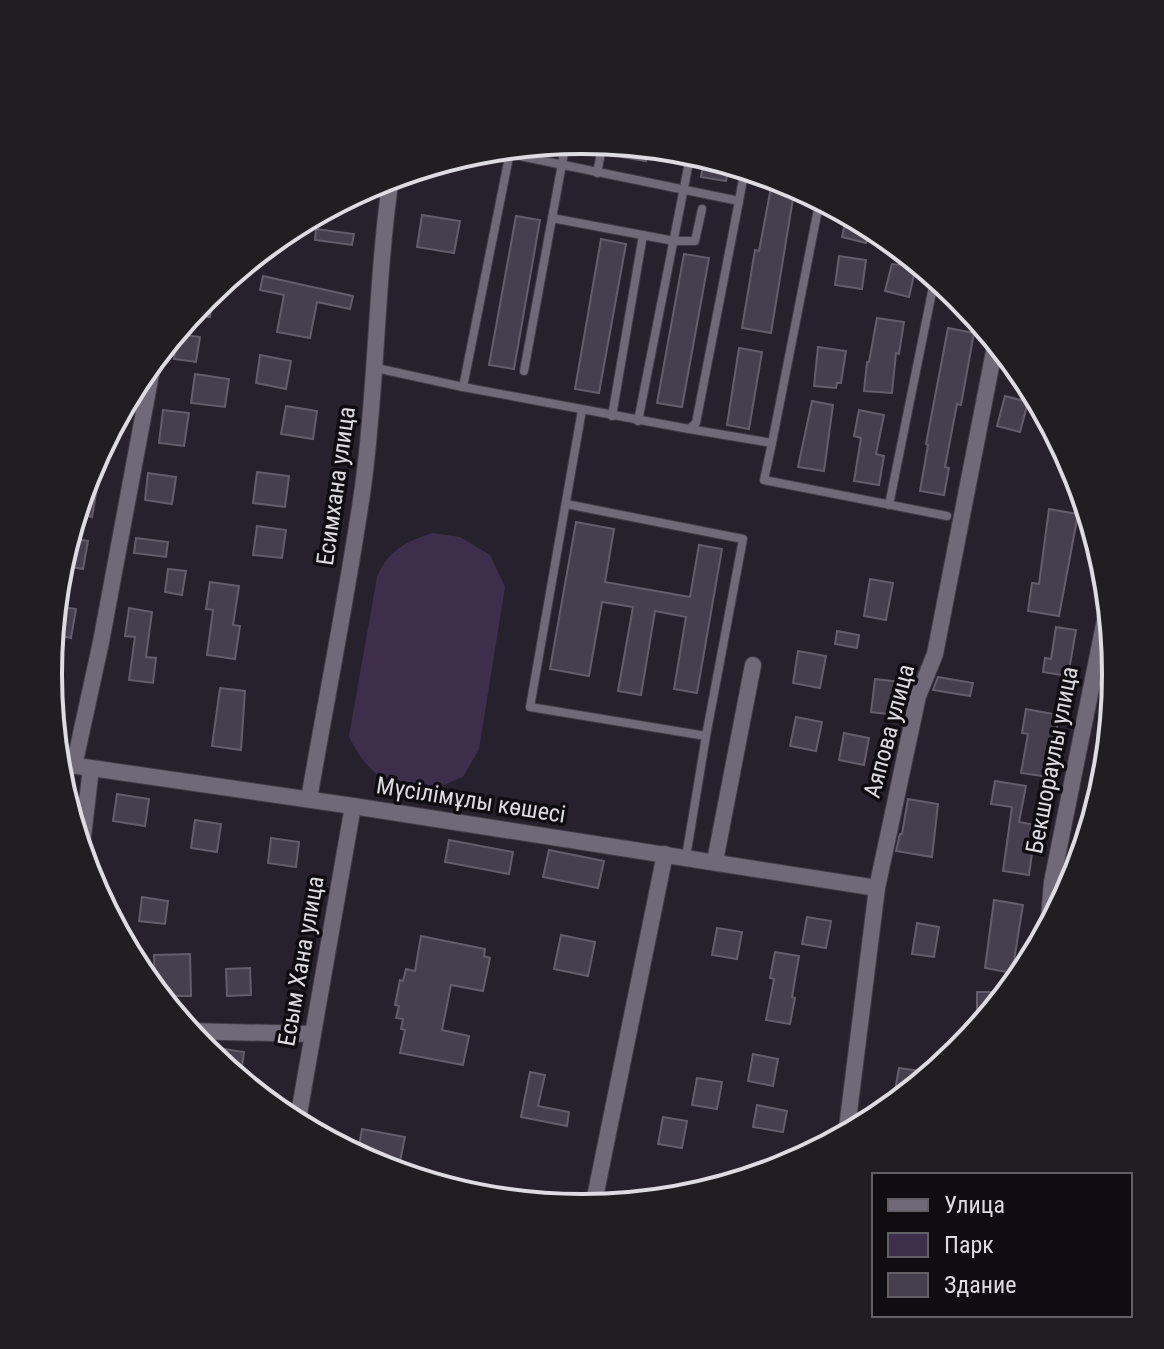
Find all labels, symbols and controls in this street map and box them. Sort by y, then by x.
street label: Есимхана улица [311,405,361,567]
street label: Аяпова улица [858,661,920,801]
street label: Бекшораулы улица [1020,664,1084,856]
street label: Мүсілімұлы көшесі [374,771,568,829]
street label: Есым Хана улица [272,874,330,1048]
legend [872,1173,1132,1317]
text: Улица [944,1191,1005,1219]
text: Парк [944,1231,994,1259]
text: Здание [944,1271,1016,1299]

